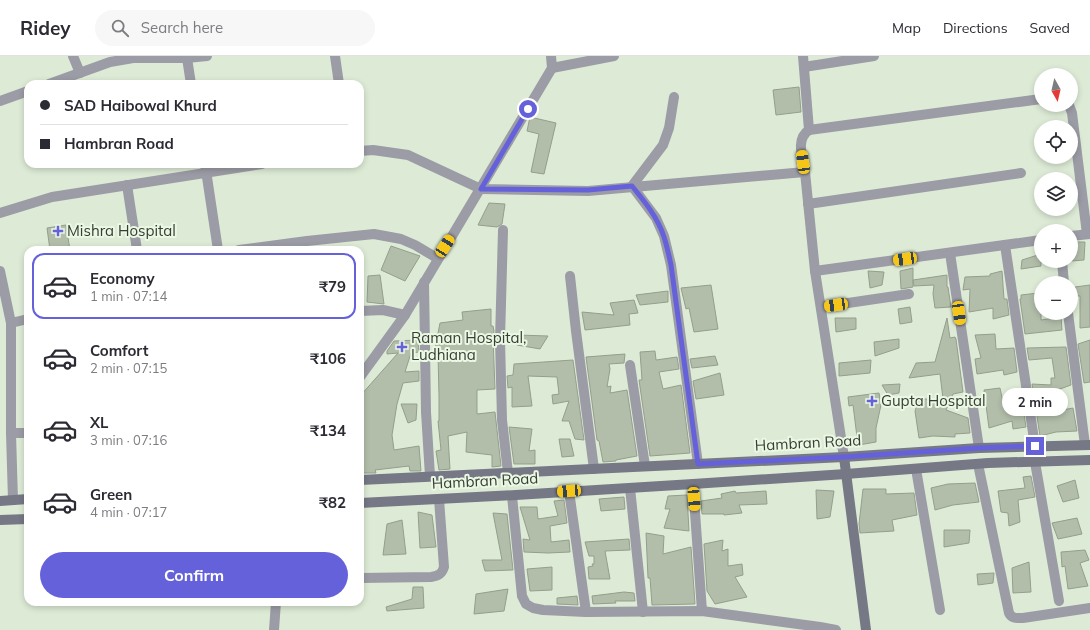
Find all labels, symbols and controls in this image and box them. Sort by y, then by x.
search box [95,10,375,46]
text: Ridey [20,16,71,40]
icon: search [109,17,131,39]
text: Search here [141,18,223,37]
text: Map [892,19,921,37]
text: Directions [943,19,1008,37]
text: Saved [1030,19,1070,37]
north arrow [1034,68,1078,112]
map controls [1034,68,1078,320]
text: SAD Haibowal Khurd [64,96,217,115]
route start [519,100,537,118]
button: locate [1034,120,1078,164]
text: Hambran Road [64,134,174,153]
car [795,149,811,175]
button: layers [1034,172,1078,216]
place label: Mishra Hospital [67,221,176,240]
button: + [1034,224,1078,268]
marker: Mishra Hospital [52,225,64,237]
car [433,233,457,259]
car [892,251,918,267]
icon: car [42,268,78,304]
text: Economy [90,269,155,288]
button: − [1034,276,1078,320]
text: ₹79 [319,277,346,296]
text: 1 min · 07:14 [90,288,167,304]
car [823,297,849,313]
car [951,300,967,326]
place label: Raman Hospital, Ludhiana [411,328,527,364]
icon: car [42,340,78,376]
text: Comfort [90,341,148,360]
marker: Raman Hospital, Ludhiana [396,341,408,353]
text: ₹106 [310,349,346,368]
text: 2 min · 07:15 [90,360,167,376]
callout: 2 min [1002,388,1068,416]
place label: Gupta Hospital [881,391,986,410]
text: 2 min [1018,394,1052,410]
marker: Gupta Hospital [866,395,878,407]
icon: car [42,412,78,448]
text: XL [90,413,108,432]
text: ₹134 [310,421,346,440]
street label: Hambran Road [754,430,862,455]
text: 3 min · 07:16 [90,432,167,448]
route end [1026,437,1044,455]
street label: Hambran Road [431,468,539,493]
icon: car [42,484,78,520]
car [557,484,581,498]
text: Green [90,485,132,504]
car [687,487,701,511]
text: ₹82 [319,493,346,512]
text: 4 min · 07:17 [90,504,167,520]
button: Confirm [40,552,348,598]

